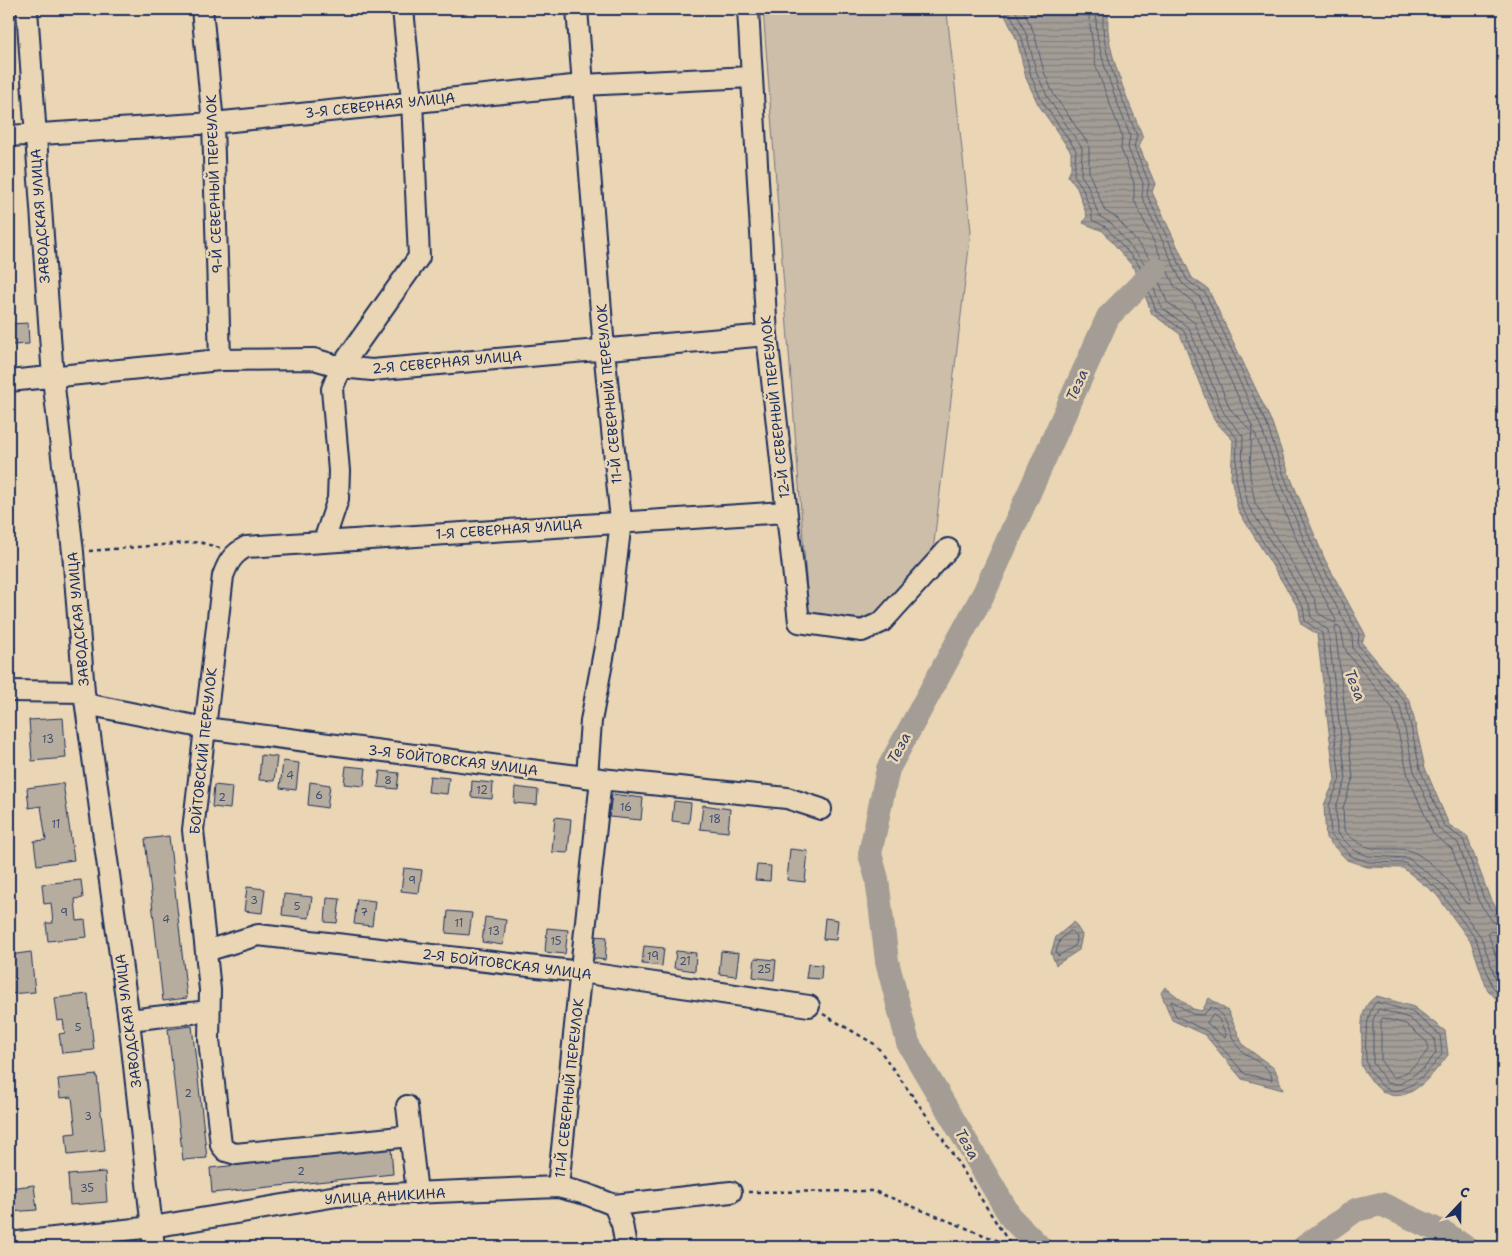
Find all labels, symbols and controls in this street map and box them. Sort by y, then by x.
street label: 3-Я СЕВЕРНАЯ УЛИЦА [304,88,456,122]
street label: 9-Й СЕВЕРНЫЙ ПЕРЕУЛОК [202,94,226,274]
street label: ЗАВОДСКАЯ УЛИЦА [26,148,54,284]
street label: 11-Й СЕВЕРНЫЙ ПЕРЕУЛОК [592,303,626,485]
street label: 12-Й СЕВЕРНЫЙ ПЕРЕУЛОК [756,315,794,499]
street label: 2-Я СЕВЕРНАЯ УЛИЦА [371,346,523,378]
water label: Теза [1061,366,1093,404]
street label: 1-Я СЕВЕРНАЯ УЛИЦА [435,515,583,543]
street label: ЗАВОДСКАЯ УЛИЦА [63,551,93,687]
water label: Теза [1340,666,1370,704]
street label: БОЙТОВСКИЙ ПЕРЕУЛОК [185,667,221,835]
water label: Теза [882,729,916,767]
house number: 13 [42,732,54,747]
street label: 3-Я БОЙТОВСКАЯ УЛИЦА [367,741,539,779]
house number: 4 [286,768,294,783]
house number: 8 [384,773,392,788]
house number: 12 [476,783,488,798]
house number: 6 [315,788,323,803]
house number: 2 [218,790,226,805]
house number: 16 [620,800,632,815]
house number: 18 [709,812,721,827]
house number: 11 [52,817,60,832]
house number: 9 [408,873,416,888]
house number: 3 [250,893,258,908]
house number: 5 [294,899,301,914]
house number: 9 [60,905,68,920]
house number: 7 [360,905,368,920]
house number: 4 [162,912,170,927]
house number: 11 [455,916,463,931]
house number: 13 [488,924,500,939]
house number: 15 [550,934,562,949]
street label: 2-Я БОЙТОВСКАЯ УЛИЦА [421,945,593,983]
house number: 19 [647,949,659,964]
street label: ЗАВОДСКАЯ УЛИЦА [111,953,145,1089]
house number: 21 [679,954,691,969]
house number: 25 [757,962,771,977]
street label: 11-Й СЕВЕРНЫЙ ПЕРЕУЛОК [551,997,587,1179]
house number: 5 [75,1020,82,1035]
house number: 2 [184,1086,192,1101]
house number: 3 [84,1109,92,1124]
water label: Теза [950,1125,984,1163]
house number: 2 [297,1164,305,1179]
north arrow [1434,1178,1484,1228]
house number: 35 [80,1181,94,1196]
text: С [1458,1182,1472,1202]
street label: УЛИЦА АНИКИНА [324,1184,446,1208]

